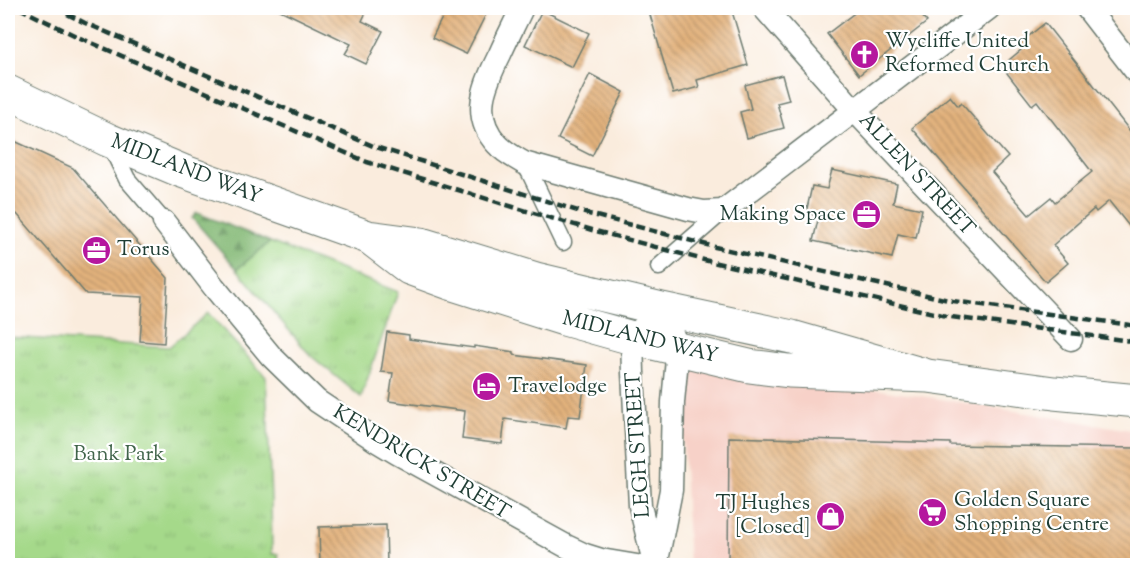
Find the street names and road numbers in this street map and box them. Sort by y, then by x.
street label: ALLEN STREET [851,107,981,243]
street label: MIDLAND WAY [106,127,266,213]
street label: MIDLAND WAY [559,304,721,372]
street label: LEGH STREET [619,371,659,519]
street label: KENDRICK STREET [327,398,516,528]

